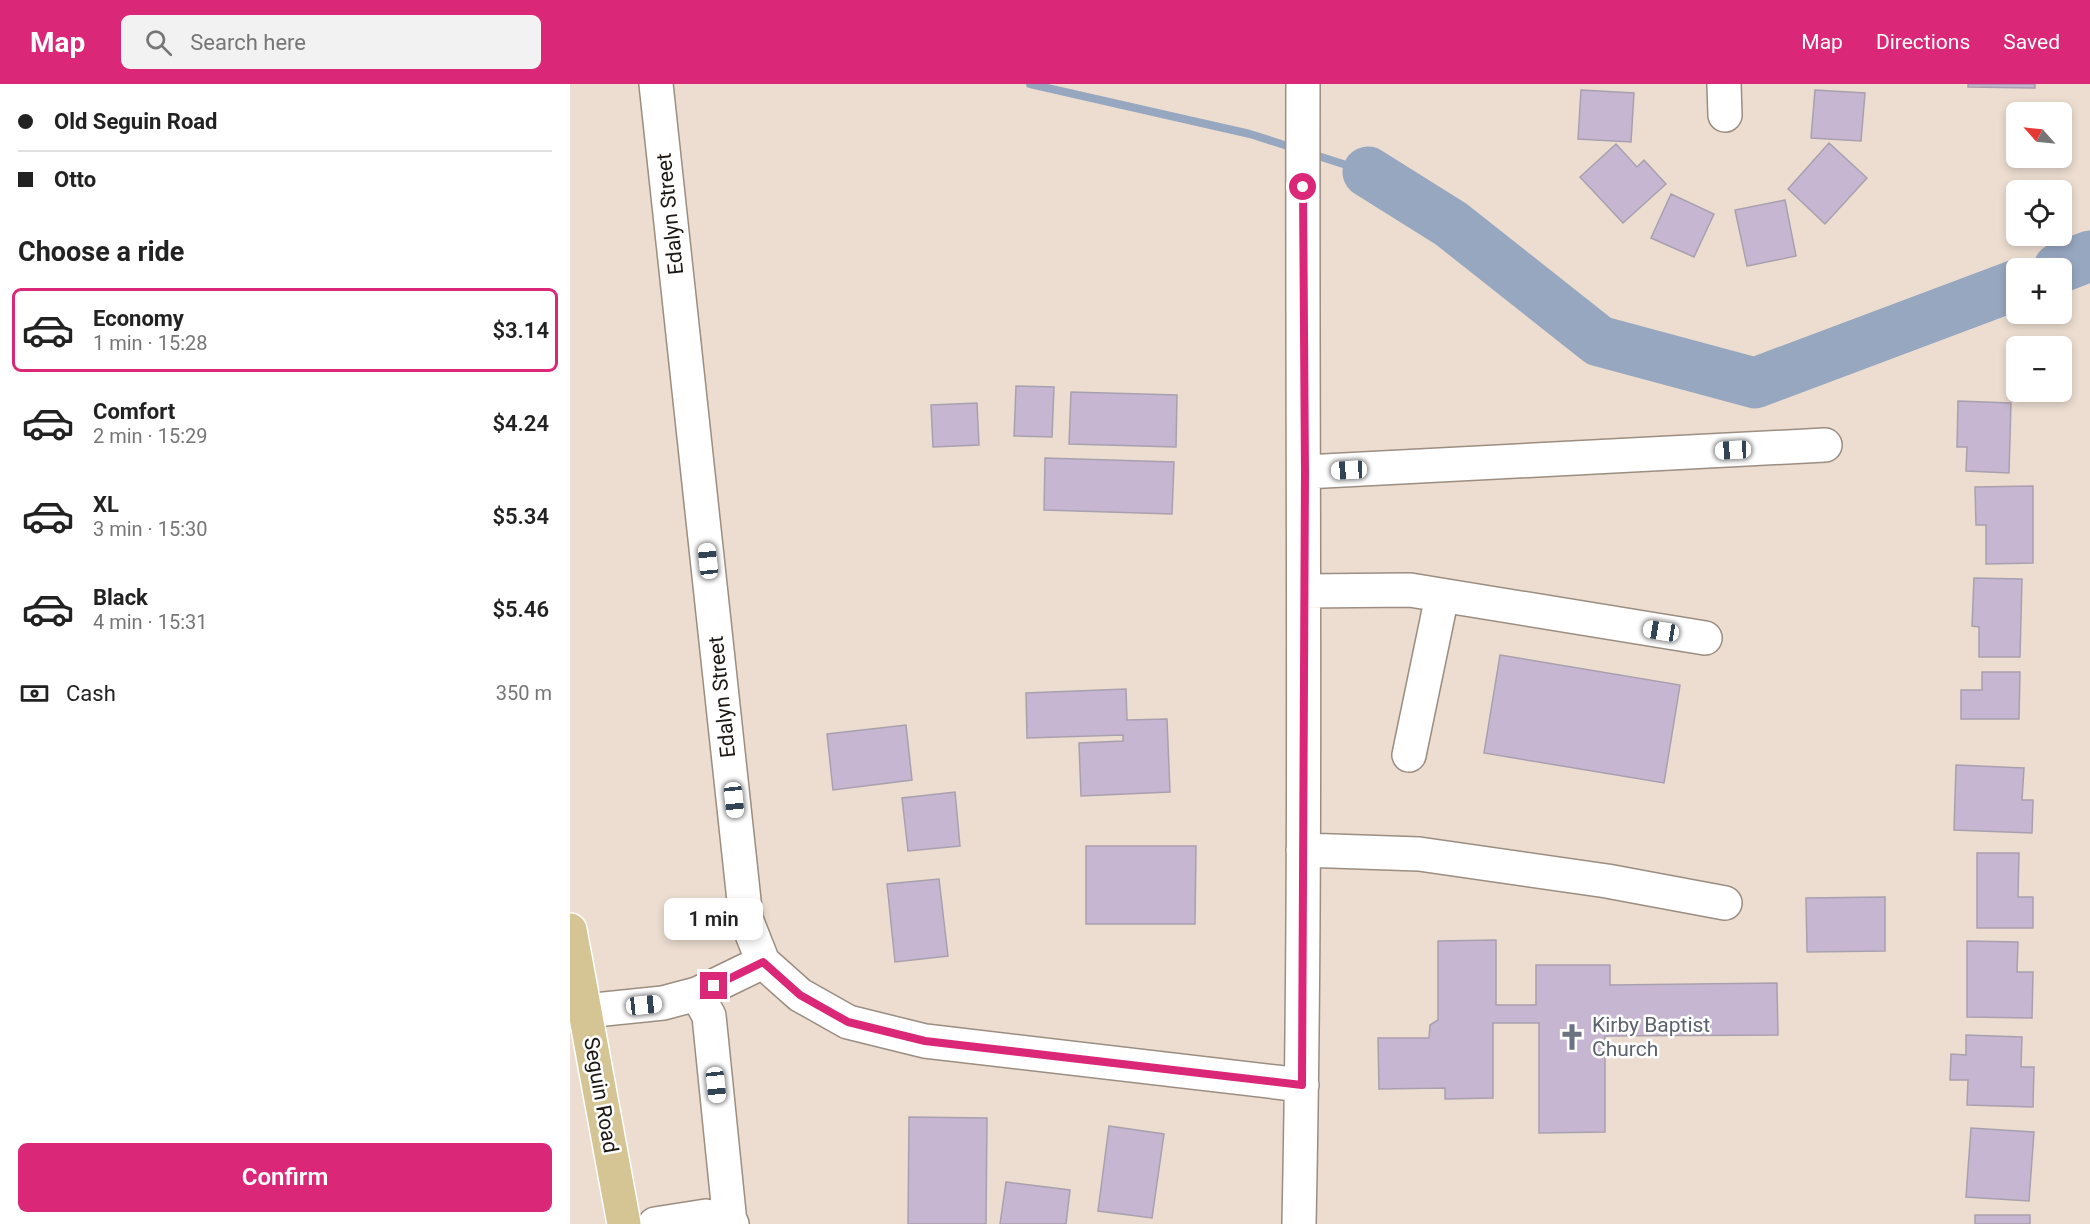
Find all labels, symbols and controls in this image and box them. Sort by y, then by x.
search box [121,15,541,69]
text: Map [30,26,85,59]
icon: search [142,26,175,59]
text: Search here [190,30,306,55]
text: Map [1801,30,1843,54]
text: Directions [1876,30,1970,54]
text: Saved [2003,30,2060,54]
north arrow [2006,102,2072,168]
map controls [2006,102,2072,402]
text: Old Seguin Road [54,109,217,134]
street label: Edalyn Street [652,152,688,276]
text: Otto [54,167,96,192]
route start [1289,173,1316,200]
button: locate [2006,180,2072,246]
text: Choose a ride [18,236,184,268]
button: + [2006,258,2072,324]
icon: car [21,303,75,357]
text: Economy [93,306,184,331]
text: $3.14 [492,318,549,343]
text: 1 min · 15:28 [93,331,208,355]
button: − [2006,336,2072,402]
icon: car [21,396,75,450]
text: Comfort [93,399,175,424]
text: $4.24 [492,411,549,436]
text: 2 min · 15:29 [93,424,208,448]
car [1715,440,1751,460]
car [1331,460,1367,480]
icon: car [21,489,75,543]
text: XL [93,492,119,517]
text: $5.34 [492,504,549,529]
text: 3 min · 15:30 [93,517,208,541]
car [697,542,719,580]
icon: car [21,582,75,636]
text: Black [93,585,148,610]
text: $5.46 [492,597,549,622]
text: 4 min · 15:31 [93,610,208,634]
car [1642,619,1680,643]
street label: Edalyn Street [704,635,740,759]
icon: cash [18,677,51,710]
text: Cash [66,681,116,706]
text: 350 m [496,681,552,705]
car [723,781,745,819]
callout: 1 min [664,899,764,941]
text: 1 min [688,907,739,931]
route end [700,972,727,999]
car [625,994,663,1016]
place label: Kirby Baptist Church [1592,1013,1710,1061]
church icon: Kirby Baptist Church [1557,1022,1587,1052]
street label: Seguin Road [579,1035,623,1155]
car [705,1066,727,1104]
button: Confirm [18,1143,552,1212]

